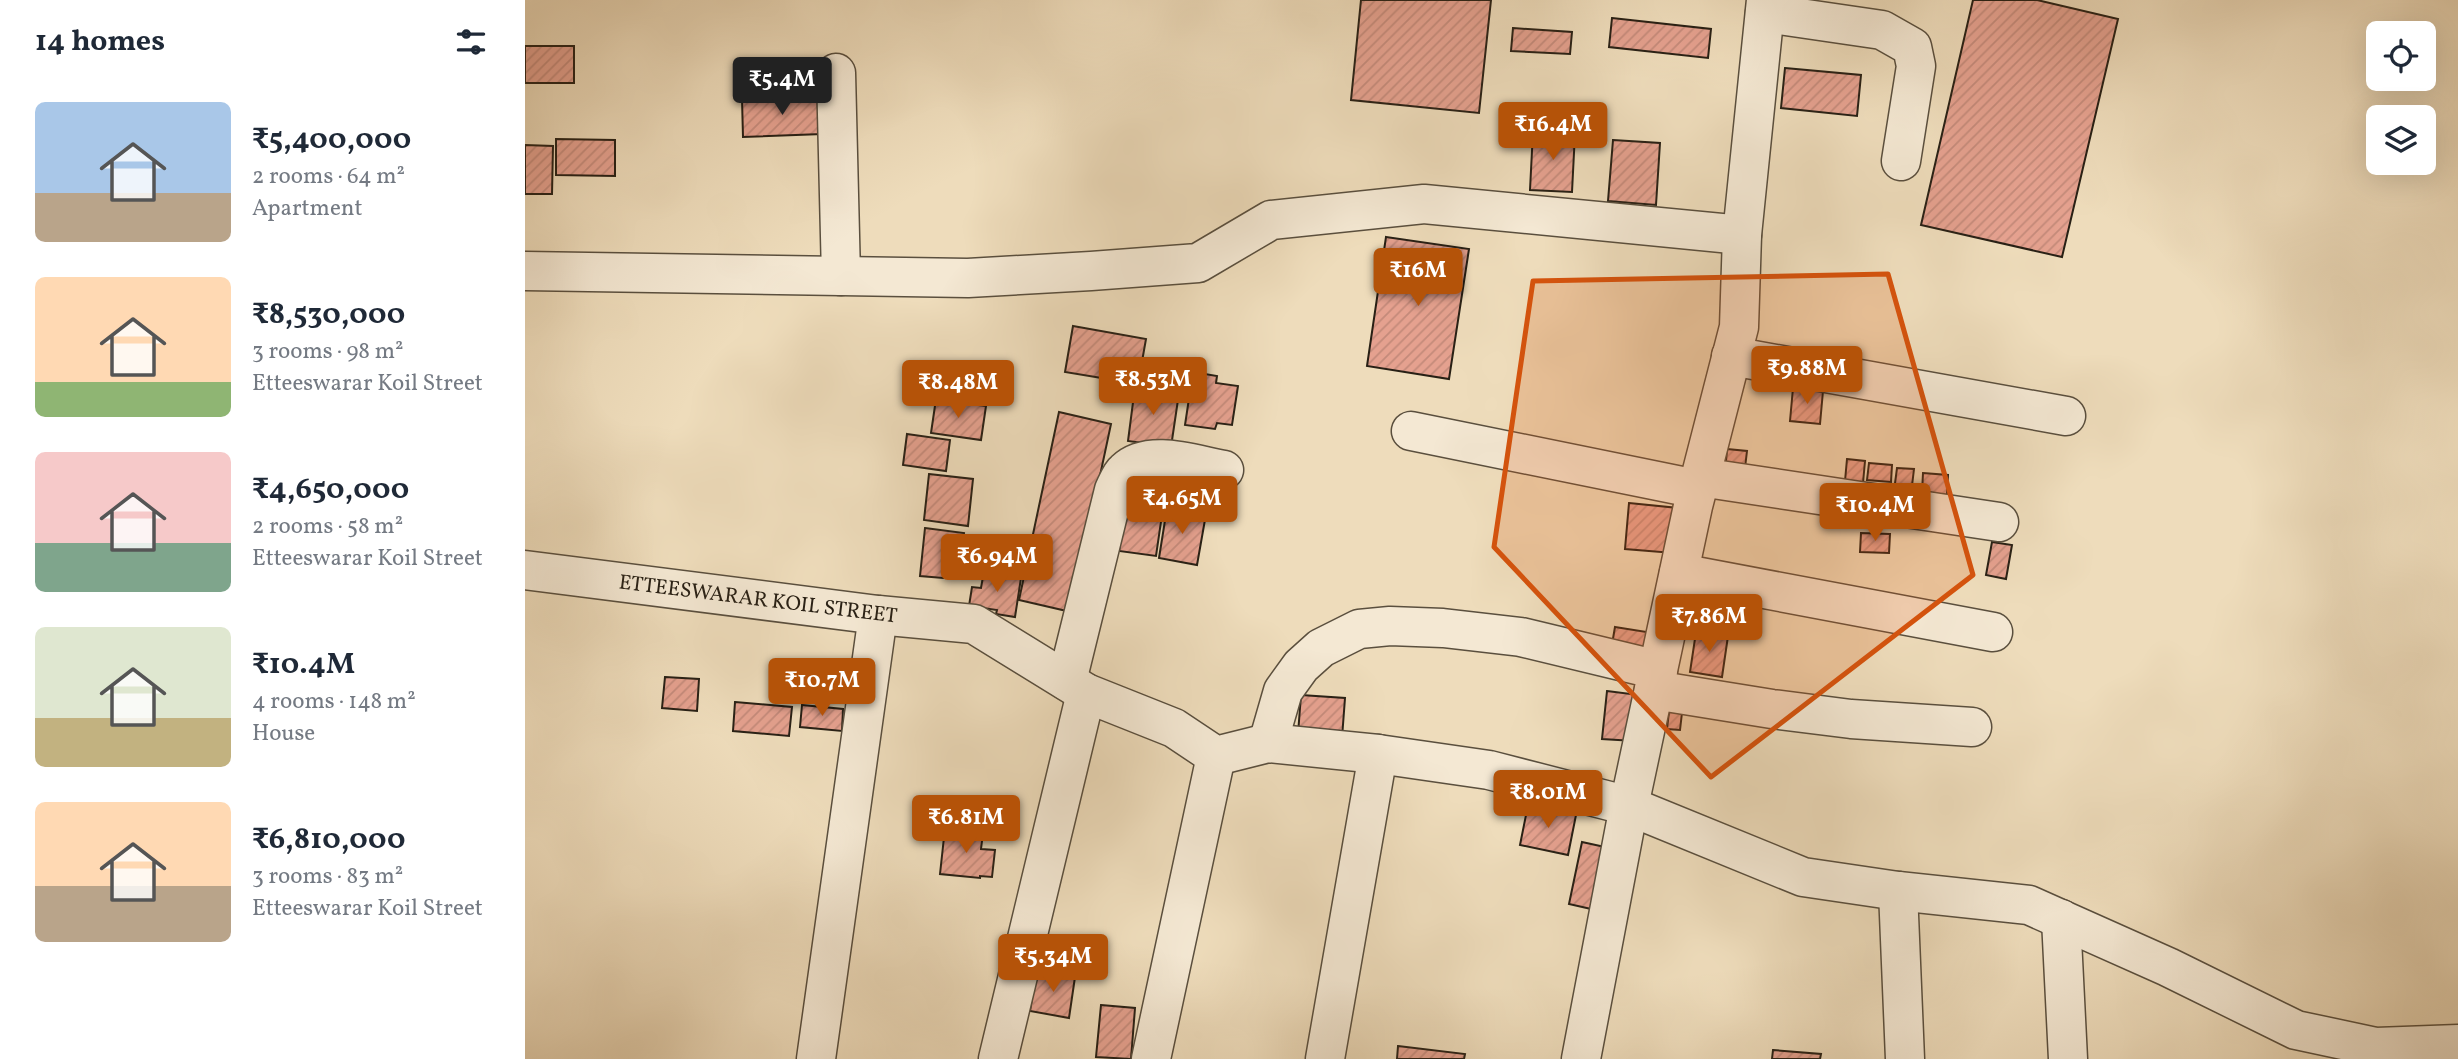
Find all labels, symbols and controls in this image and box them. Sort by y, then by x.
text: 14 homes [35,21,165,63]
map controls [2366,21,2436,175]
button: locate [2366,21,2436,91]
icon: filters [452,23,490,61]
pin: ₹5.4M [733,58,831,117]
text: ₹5.4M [749,64,815,96]
pin: ₹16.4M [1496,102,1610,162]
button: layers [2366,105,2436,175]
text: ₹16.4M [1514,109,1592,141]
text: ₹5,400,000 [252,119,411,161]
icon: home [91,130,175,214]
text: 2 rooms · 64 m² [252,161,405,193]
text: Apartment [252,193,363,225]
pin: ₹16M [1377,248,1459,308]
text: ₹16M [1390,255,1446,287]
text: ₹8,530,000 [252,294,405,336]
icon: home [91,305,175,389]
text: 3 rooms · 98 m² [252,336,404,368]
pin: ₹9.88M [1750,346,1864,406]
text: ₹9.88M [1767,353,1847,385]
pin: ₹8.53M [1096,358,1210,417]
pin: ₹8.48M [901,360,1015,420]
text: ₹8.53M [1115,364,1191,396]
text: ₹8.48M [918,367,998,399]
text: Etteeswarar Koil Street [252,368,483,400]
text: ₹4,650,000 [252,469,409,511]
pin: ₹4.65M [1125,476,1239,536]
icon: home [91,480,175,564]
text: ₹4.65M [1142,483,1222,515]
pin: ₹10.4M [1818,484,1932,543]
text: ₹10.4M [1836,490,1914,522]
text: 2 rooms · 58 m² [252,511,403,543]
pin: ₹6.94M [940,534,1054,594]
text: ₹6.94M [957,541,1037,573]
text: Etteeswarar Koil Street [252,543,483,575]
street label: ETTEESWARAR KOIL STREET [617,569,899,631]
pin: ₹7.86M [1652,594,1766,654]
text: ₹7.86M [1671,601,1747,633]
text: ₹10.4M [252,644,355,686]
icon: home [91,655,175,739]
pin: ₹10.7M [765,658,879,718]
text: ₹10.7M [784,665,860,697]
text: 4 rooms · 148 m² [252,686,416,718]
text: House [252,718,315,750]
pin: ₹8.01M [1491,770,1605,830]
text: ₹8.01M [1509,777,1587,809]
pin: ₹6.81M [909,796,1023,855]
text: ₹6.81M [928,802,1004,834]
text: ₹6,810,000 [252,819,405,861]
icon: home [91,830,175,914]
text: 3 rooms · 83 m² [252,861,403,893]
text: Etteeswarar Koil Street [252,893,483,925]
pin: ₹5.34M [996,934,1110,994]
text: ₹5.34M [1014,941,1092,973]

